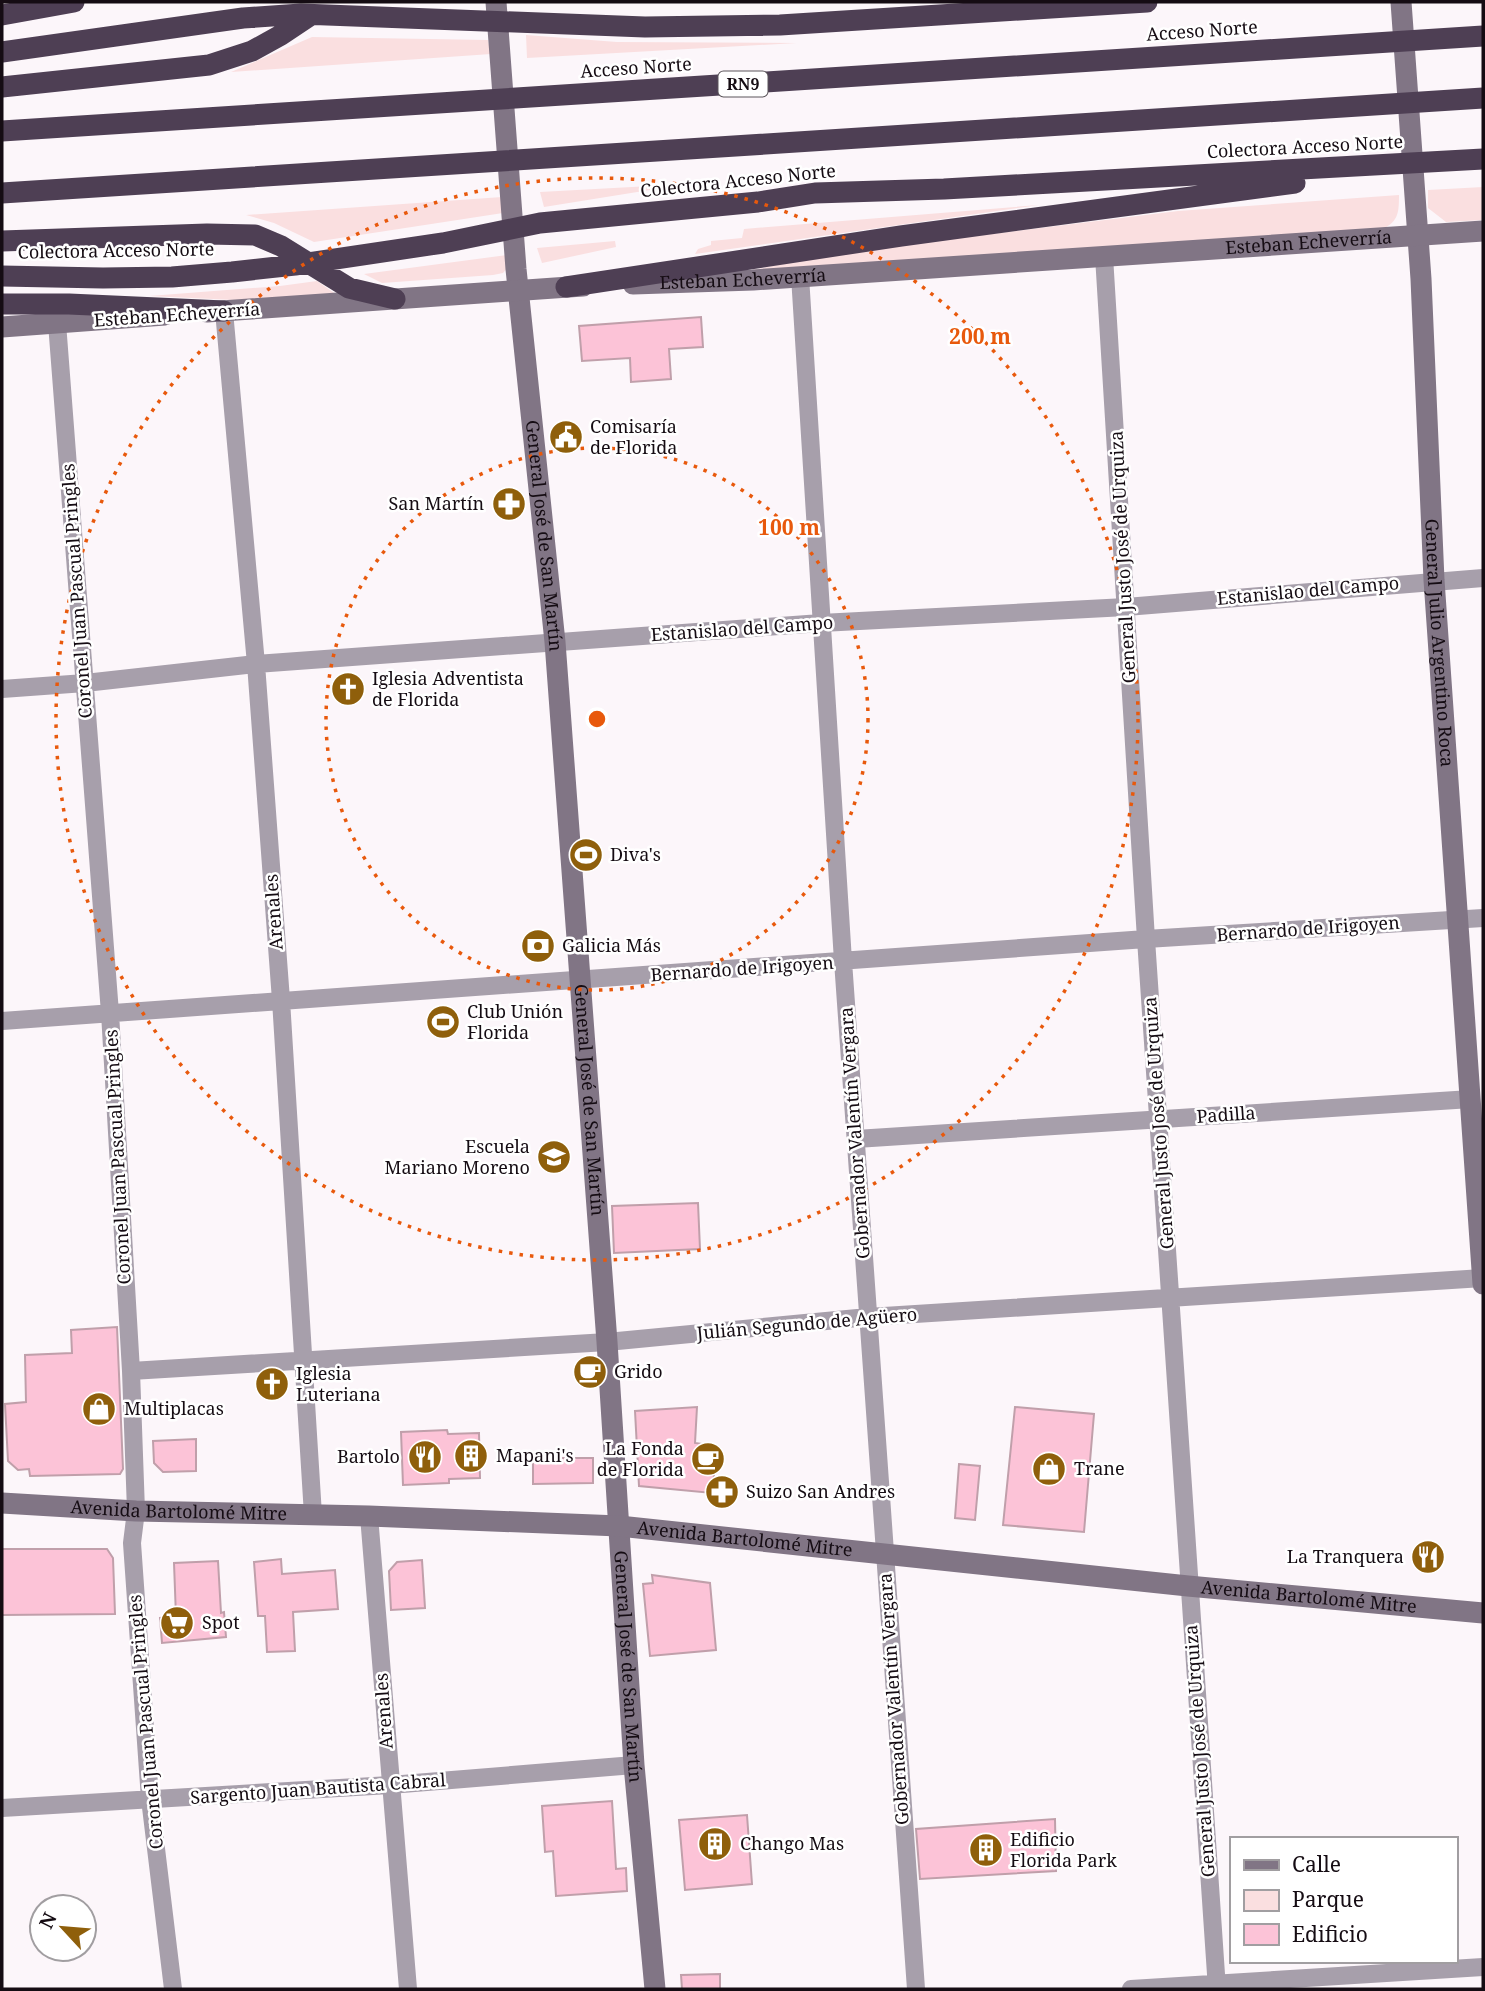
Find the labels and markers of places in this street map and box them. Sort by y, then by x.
place label: Comisaría de Florida [590,414,677,459]
public building icon: Comisaría de Florida [547,418,585,456]
pharmacy icon: San Martín [490,485,528,523]
place label: San Martín [389,491,484,515]
place label: Iglesia Adventista de Florida [372,666,524,711]
church icon: Iglesia Adventista de Florida [329,670,367,708]
centre of rings [585,707,609,731]
sports icon: Diva's [567,836,605,874]
place label: Diva's [610,842,661,866]
bank icon: Galicia Más [519,927,557,965]
place label: Galicia Más [562,933,661,957]
place label: Club Unión Florida [467,999,563,1044]
sports icon: Club Unión Florida [424,1003,462,1041]
place label: Escuela Mariano Moreno [385,1134,530,1179]
school or university icon: Escuela Mariano Moreno [535,1138,573,1176]
cafe icon: Grido [571,1353,609,1391]
place label: Grido [614,1359,663,1383]
place label: Iglesia Luteriana [296,1361,381,1406]
church icon: Iglesia Luteriana [253,1365,291,1403]
shop icon: Multiplacas [80,1390,118,1428]
place label: Multiplacas [124,1396,224,1420]
place label: La Fonda de Florida [597,1436,684,1481]
building icon: Mapani's [452,1437,490,1475]
restaurant icon: Bartolo [406,1438,444,1476]
cafe icon: La Fonda de Florida [689,1440,727,1478]
place label: Mapani's [496,1443,574,1467]
place label: Bartolo [337,1444,400,1468]
shop icon: Trane [1030,1450,1068,1488]
place label: Trane [1074,1456,1125,1480]
pharmacy icon: Suizo San Andres [703,1473,741,1511]
place label: Suizo San Andres [746,1479,895,1503]
restaurant icon: La Tranquera [1409,1538,1447,1576]
place label: La Tranquera [1287,1544,1404,1568]
supermarket icon: Spot [158,1604,196,1642]
place label: Spot [202,1610,240,1634]
building icon: Chango Mas [696,1825,734,1863]
place label: Edificio Florida Park [1010,1827,1117,1872]
place label: Chango Mas [740,1831,844,1855]
building icon: Edificio Florida Park [967,1831,1005,1869]

